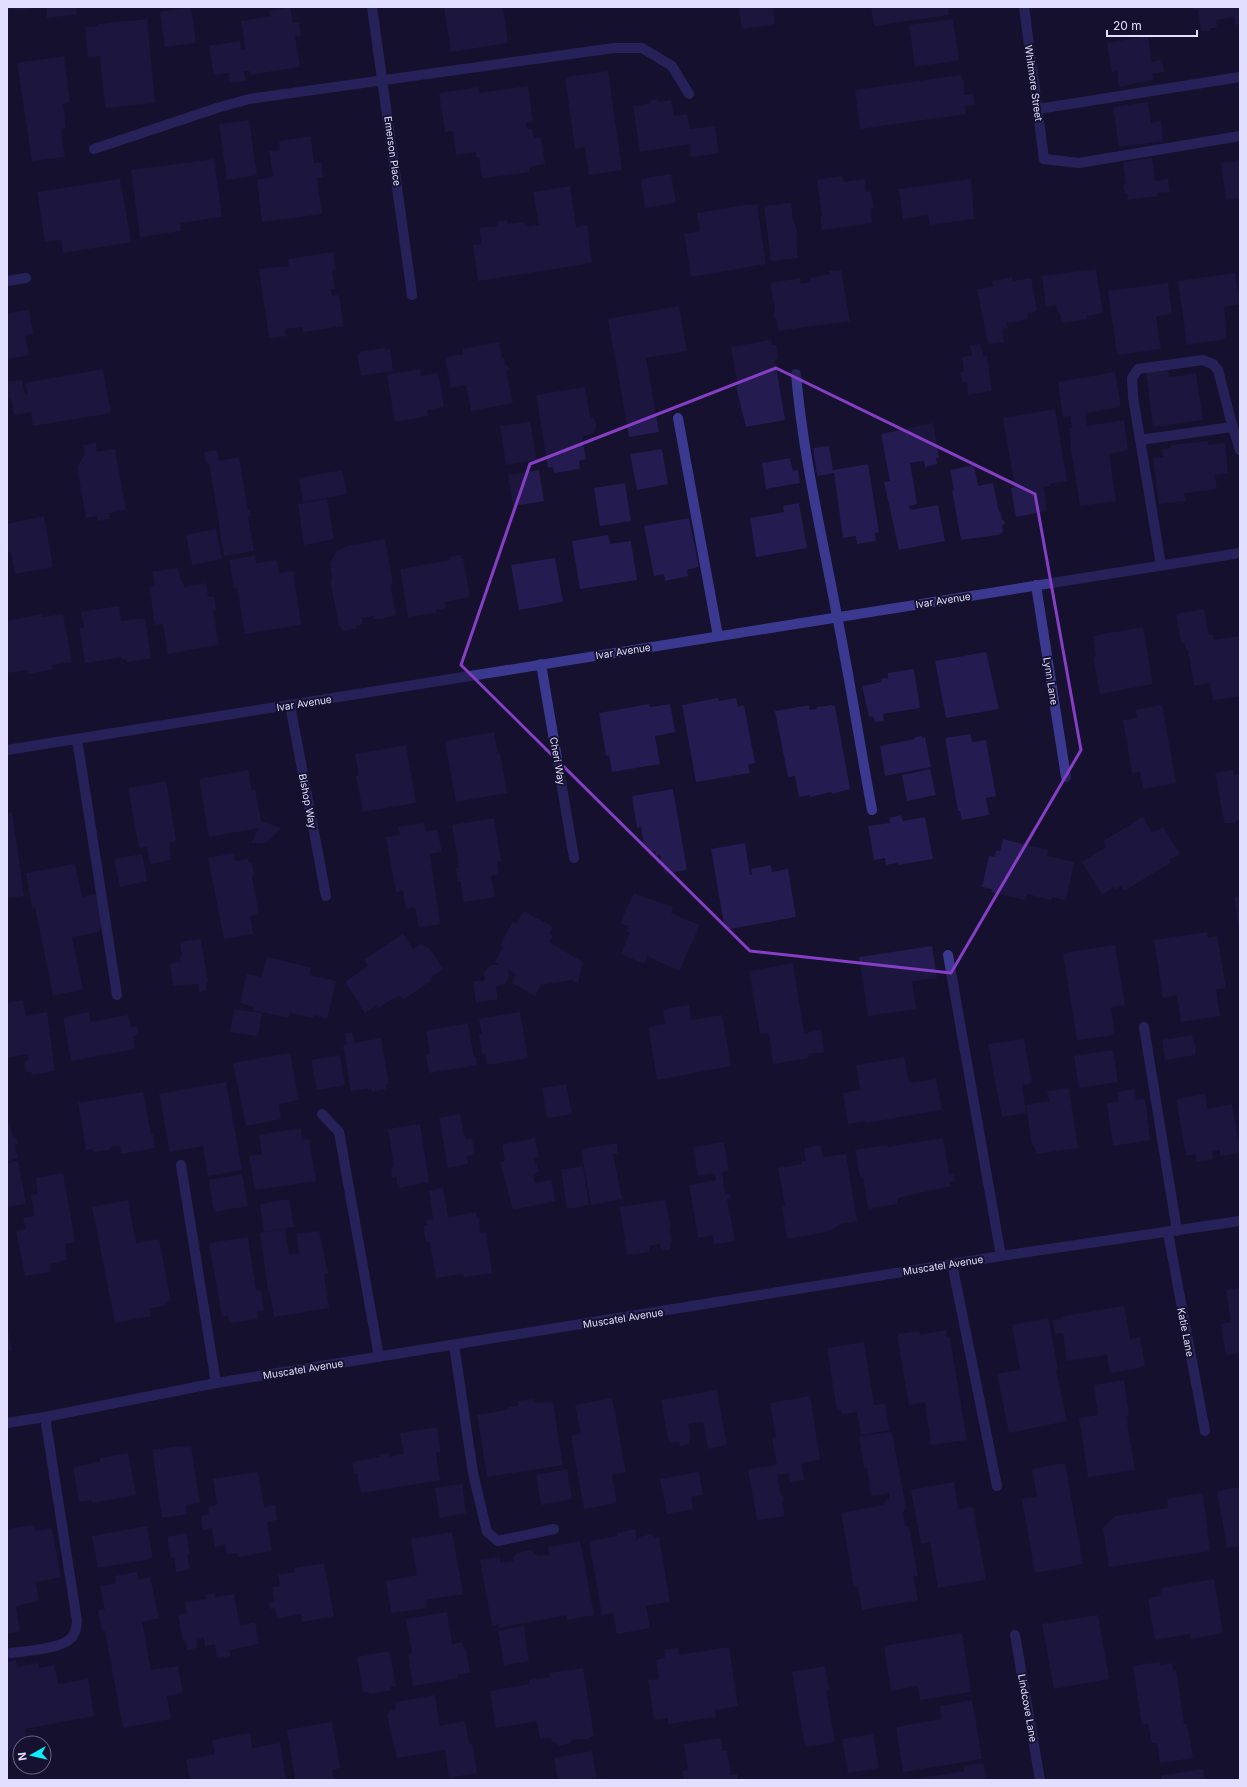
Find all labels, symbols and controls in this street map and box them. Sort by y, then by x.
scale bar [1107,12,1197,38]
text: 20 m [1113,18,1142,33]
street label: Whitmore Street [1023,44,1045,123]
street label: Emerson Place [382,115,404,187]
street label: Ivar Avenue [915,590,972,610]
street label: Ivar Avenue [595,641,652,661]
street label: Lynn Lane [1041,656,1061,706]
street label: Ivar Avenue [276,693,333,713]
street label: Cheri Way [548,736,568,786]
street label: Bishop Way [297,773,319,830]
street label: Muscatel Avenue [902,1253,984,1277]
street label: Muscatel Avenue [582,1306,664,1330]
street label: Katie Lane [1175,1306,1197,1358]
street label: Muscatel Avenue [262,1357,344,1381]
street label: Lindcove Lane [1016,1673,1040,1743]
north arrow [12,1735,52,1775]
text: N [15,1751,30,1762]

